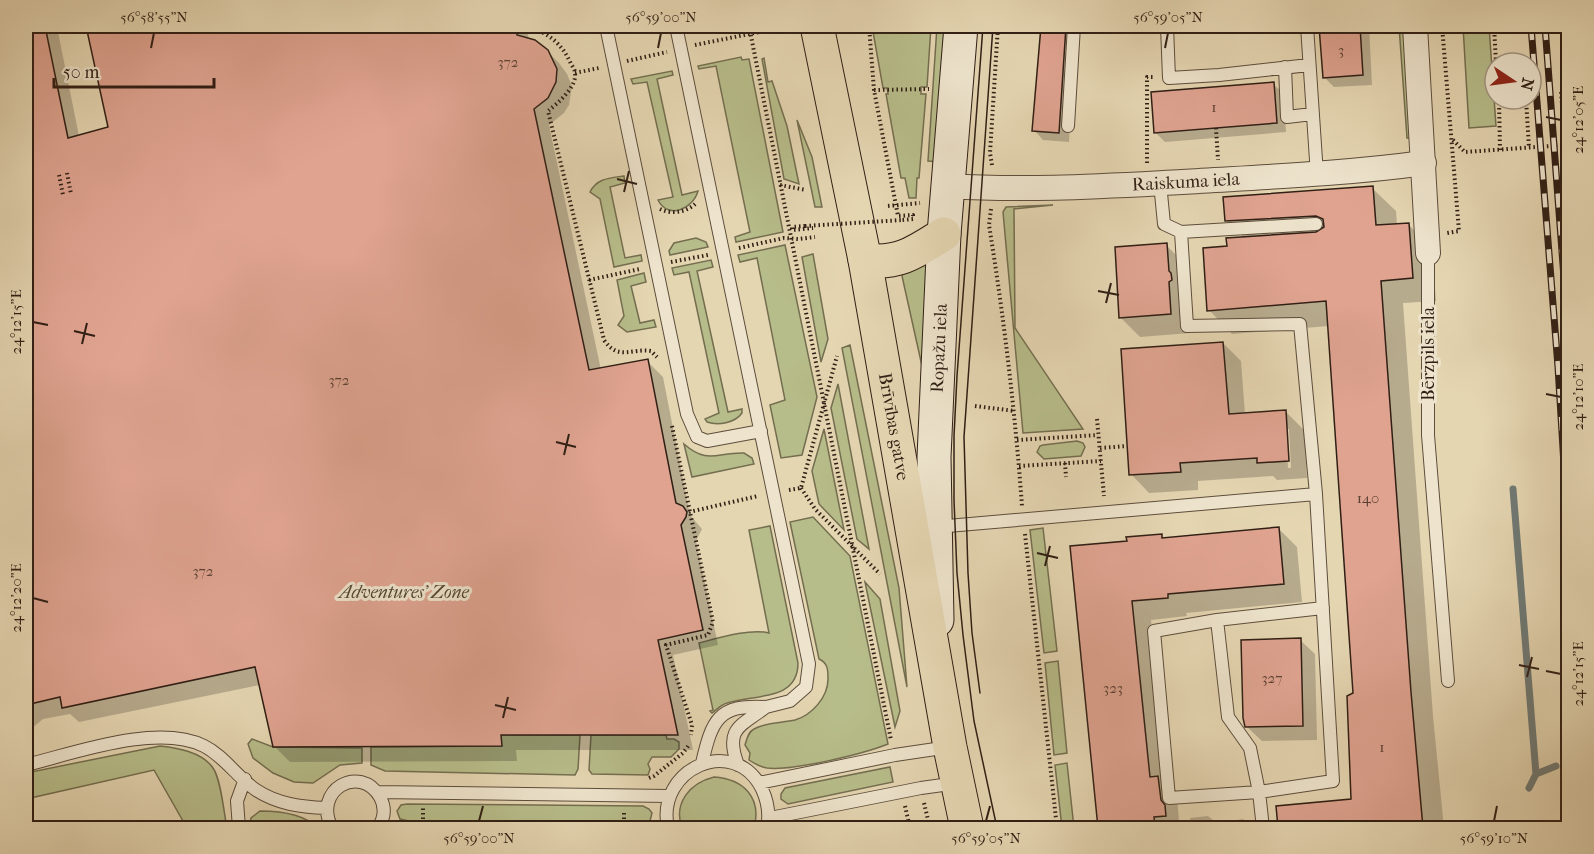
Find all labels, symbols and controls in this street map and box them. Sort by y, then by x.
text: 56°58'55"N [120,8,188,26]
text: 56°59'00"N [625,8,697,26]
text: 56°59'05"N [1133,8,1203,26]
house number: 3 [1338,41,1344,59]
scale bar [54,51,214,89]
north arrow [1483,51,1543,111]
house number: 372 [497,53,519,71]
text: 50 m [63,62,100,83]
text: N [1516,76,1538,93]
text: 24°12'05"E [1569,86,1587,154]
house number: 1 [1211,98,1217,116]
street label: Raiskuma iela [1132,169,1241,196]
text: 24°12'15"E [7,289,25,355]
street label: Ropažu iela [927,302,952,393]
street label: Bērzpils iela [1418,306,1439,401]
text: 24°12'10"E [1569,364,1587,430]
house number: 372 [328,371,350,389]
street label: Brīvības gatve [874,371,913,482]
house number: 140 [1357,489,1379,507]
house number: 372 [192,562,214,580]
text: 24°12'20"E [7,563,25,633]
park label: Adventures' Zone [337,582,470,603]
text: 24°12'15"E [1569,641,1587,707]
house number: 327 [1261,669,1283,687]
house number: 323 [1103,679,1123,697]
house number: 1 [1379,738,1385,756]
text: 56°59'00"N [443,829,515,847]
text: 56°59'05"N [951,829,1021,847]
text: 56°59'10"N [1460,829,1529,847]

